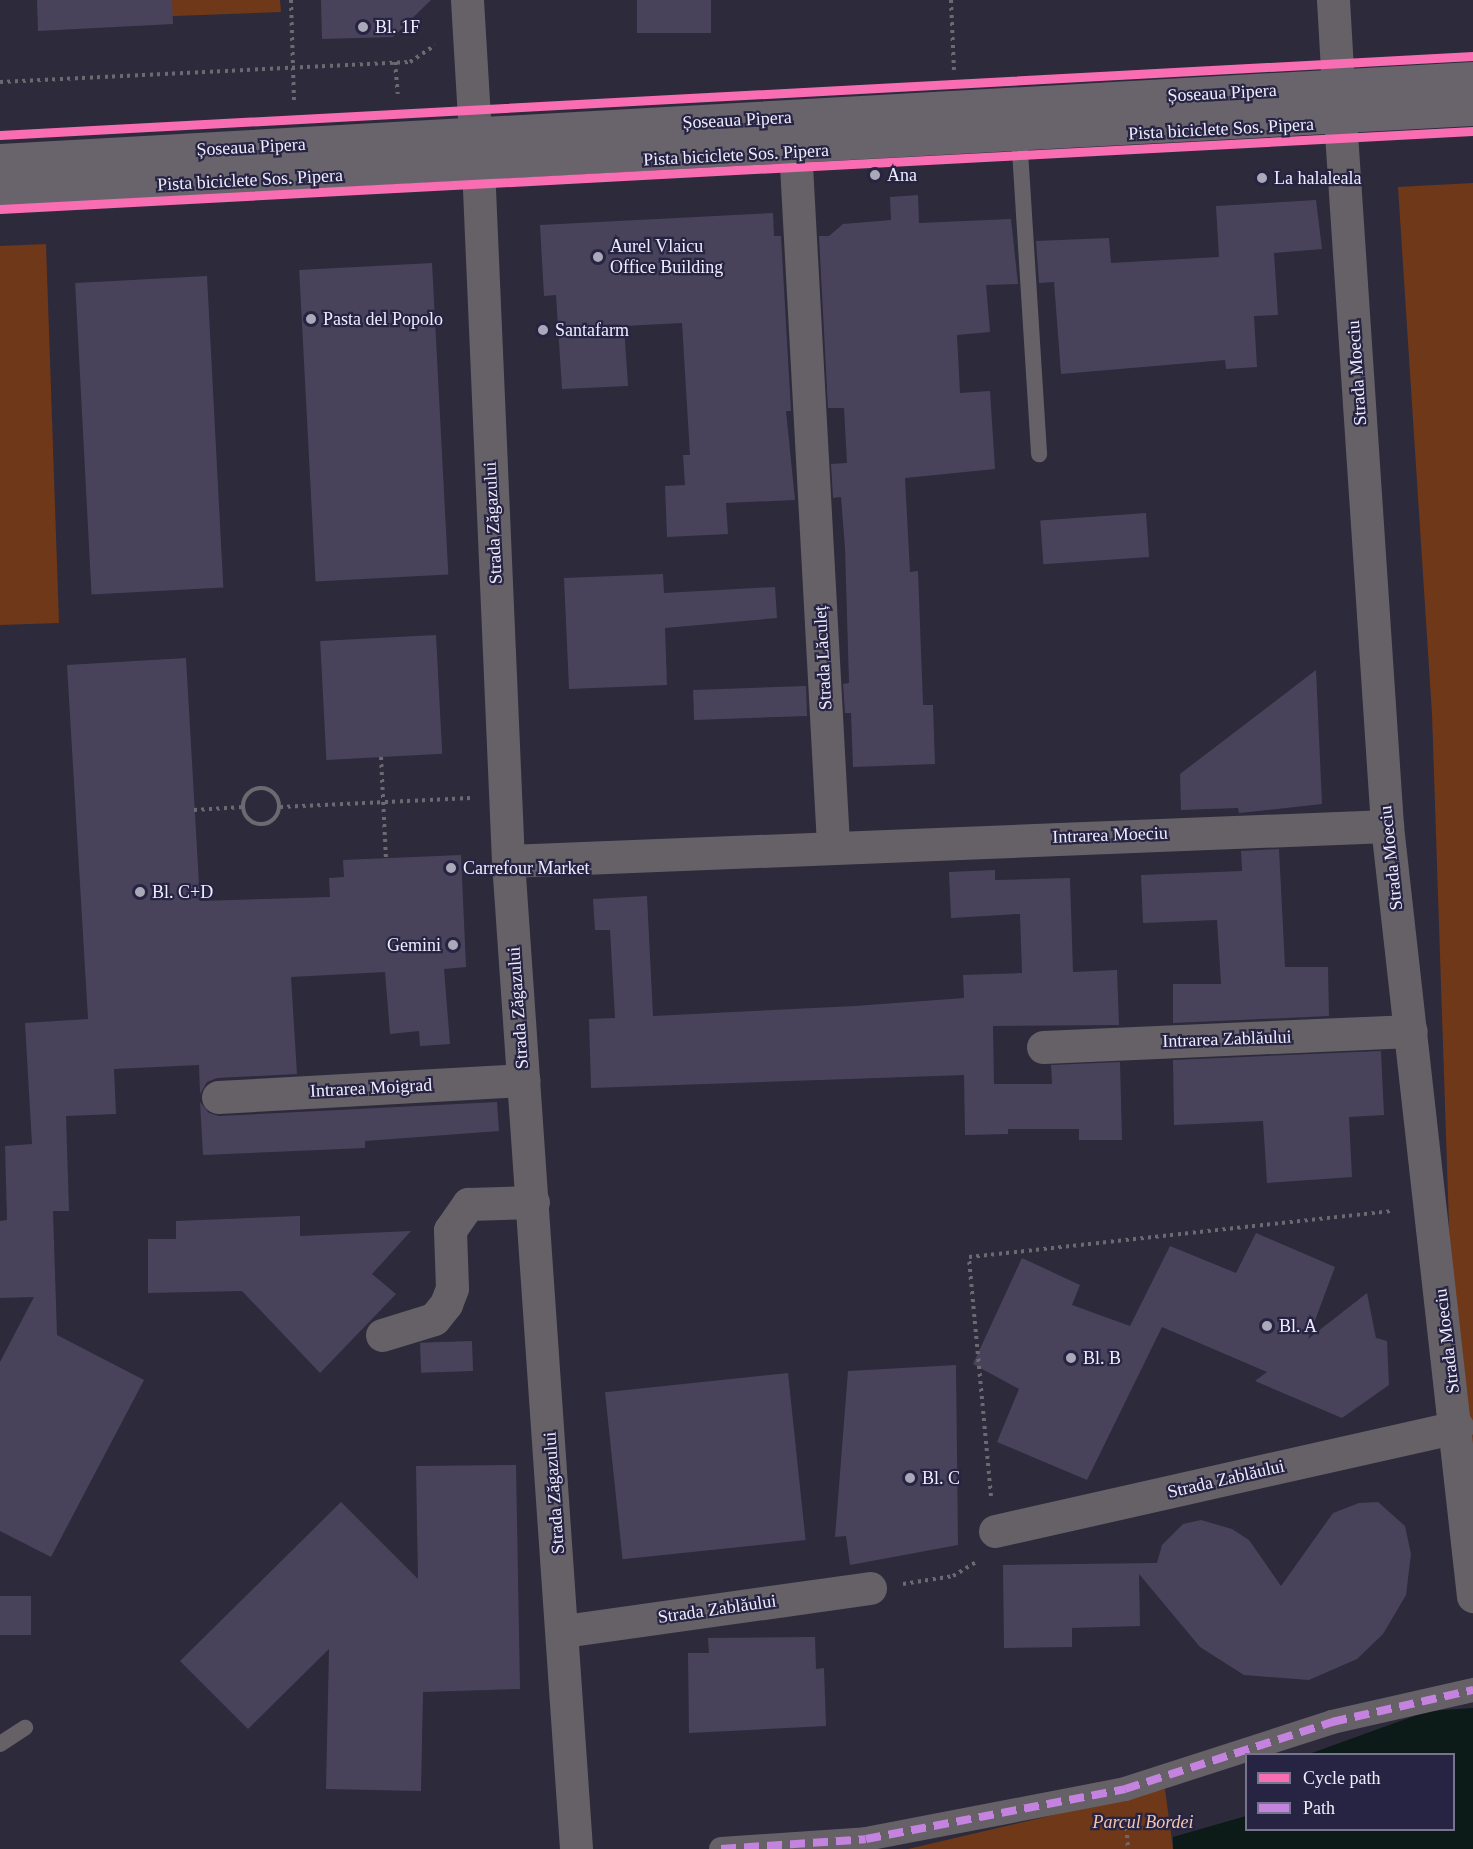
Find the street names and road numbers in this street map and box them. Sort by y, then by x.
street label: Șoseaua Pipera [1167,79,1277,107]
street label: Șoseaua Pipera [682,106,792,134]
street label: Pista biciclete Sos. Pipera [1128,113,1314,145]
street label: Șoseaua Pipera [196,133,306,161]
street label: Pista biciclete Sos. Pipera [643,139,829,171]
street label: Pista biciclete Sos. Pipera [157,164,343,196]
street label: Strada Moeciu [1343,320,1371,426]
street label: Strada Zăgazului [479,461,507,585]
street label: Strada Lăculeț [809,605,837,711]
street label: Strada Moeciu [1375,804,1407,912]
street label: Intrarea Moeciu [1052,822,1168,848]
street label: Strada Zăgazului [503,946,533,1070]
street label: Intrarea Zablăului [1162,1026,1292,1052]
street label: Intrarea Moigrad [309,1074,433,1102]
street label: Strada Moeciu [1430,1287,1464,1395]
street label: Strada Zăgazului [539,1431,569,1555]
street label: Strada Zablăului [1165,1455,1287,1503]
street label: Strada Zablăului [656,1590,778,1628]

